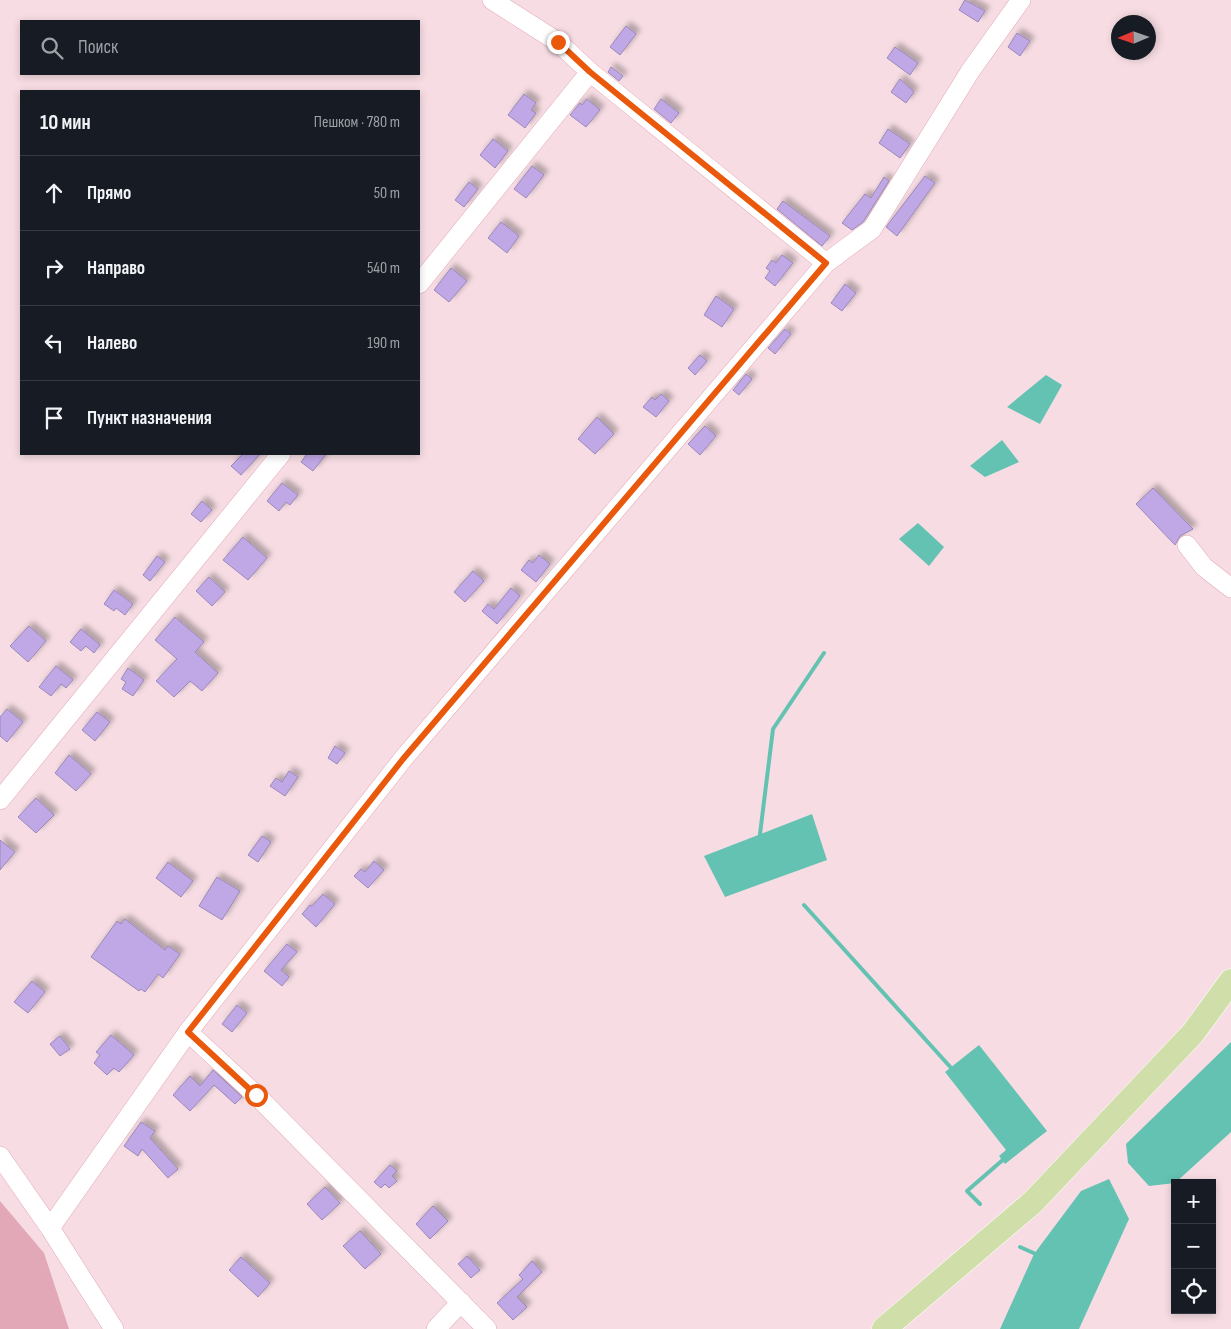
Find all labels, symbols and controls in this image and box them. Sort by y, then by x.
north arrow [1111,15,1156,60]
search box [20,20,420,75]
route end [547,31,570,54]
icon: search [38,34,66,62]
text: Поиск [78,36,118,59]
text: 10 мин [40,110,91,135]
text: Пешком · 780 m [314,113,400,132]
icon: ahead [40,179,68,207]
text: Прямо [87,182,131,205]
text: 50 m [374,184,400,203]
icon: right [40,254,68,282]
text: Направо [87,257,145,280]
text: 540 m [367,259,400,278]
icon: left [40,329,68,357]
text: Налево [87,332,137,355]
text: 190 m [367,334,400,353]
icon: arrive [40,404,68,432]
text: Пункт назначения [87,407,212,430]
route start [245,1084,268,1107]
map controls [1171,1179,1216,1314]
button: + [1171,1179,1216,1224]
button: − [1171,1224,1216,1269]
button: locate [1171,1269,1216,1314]

